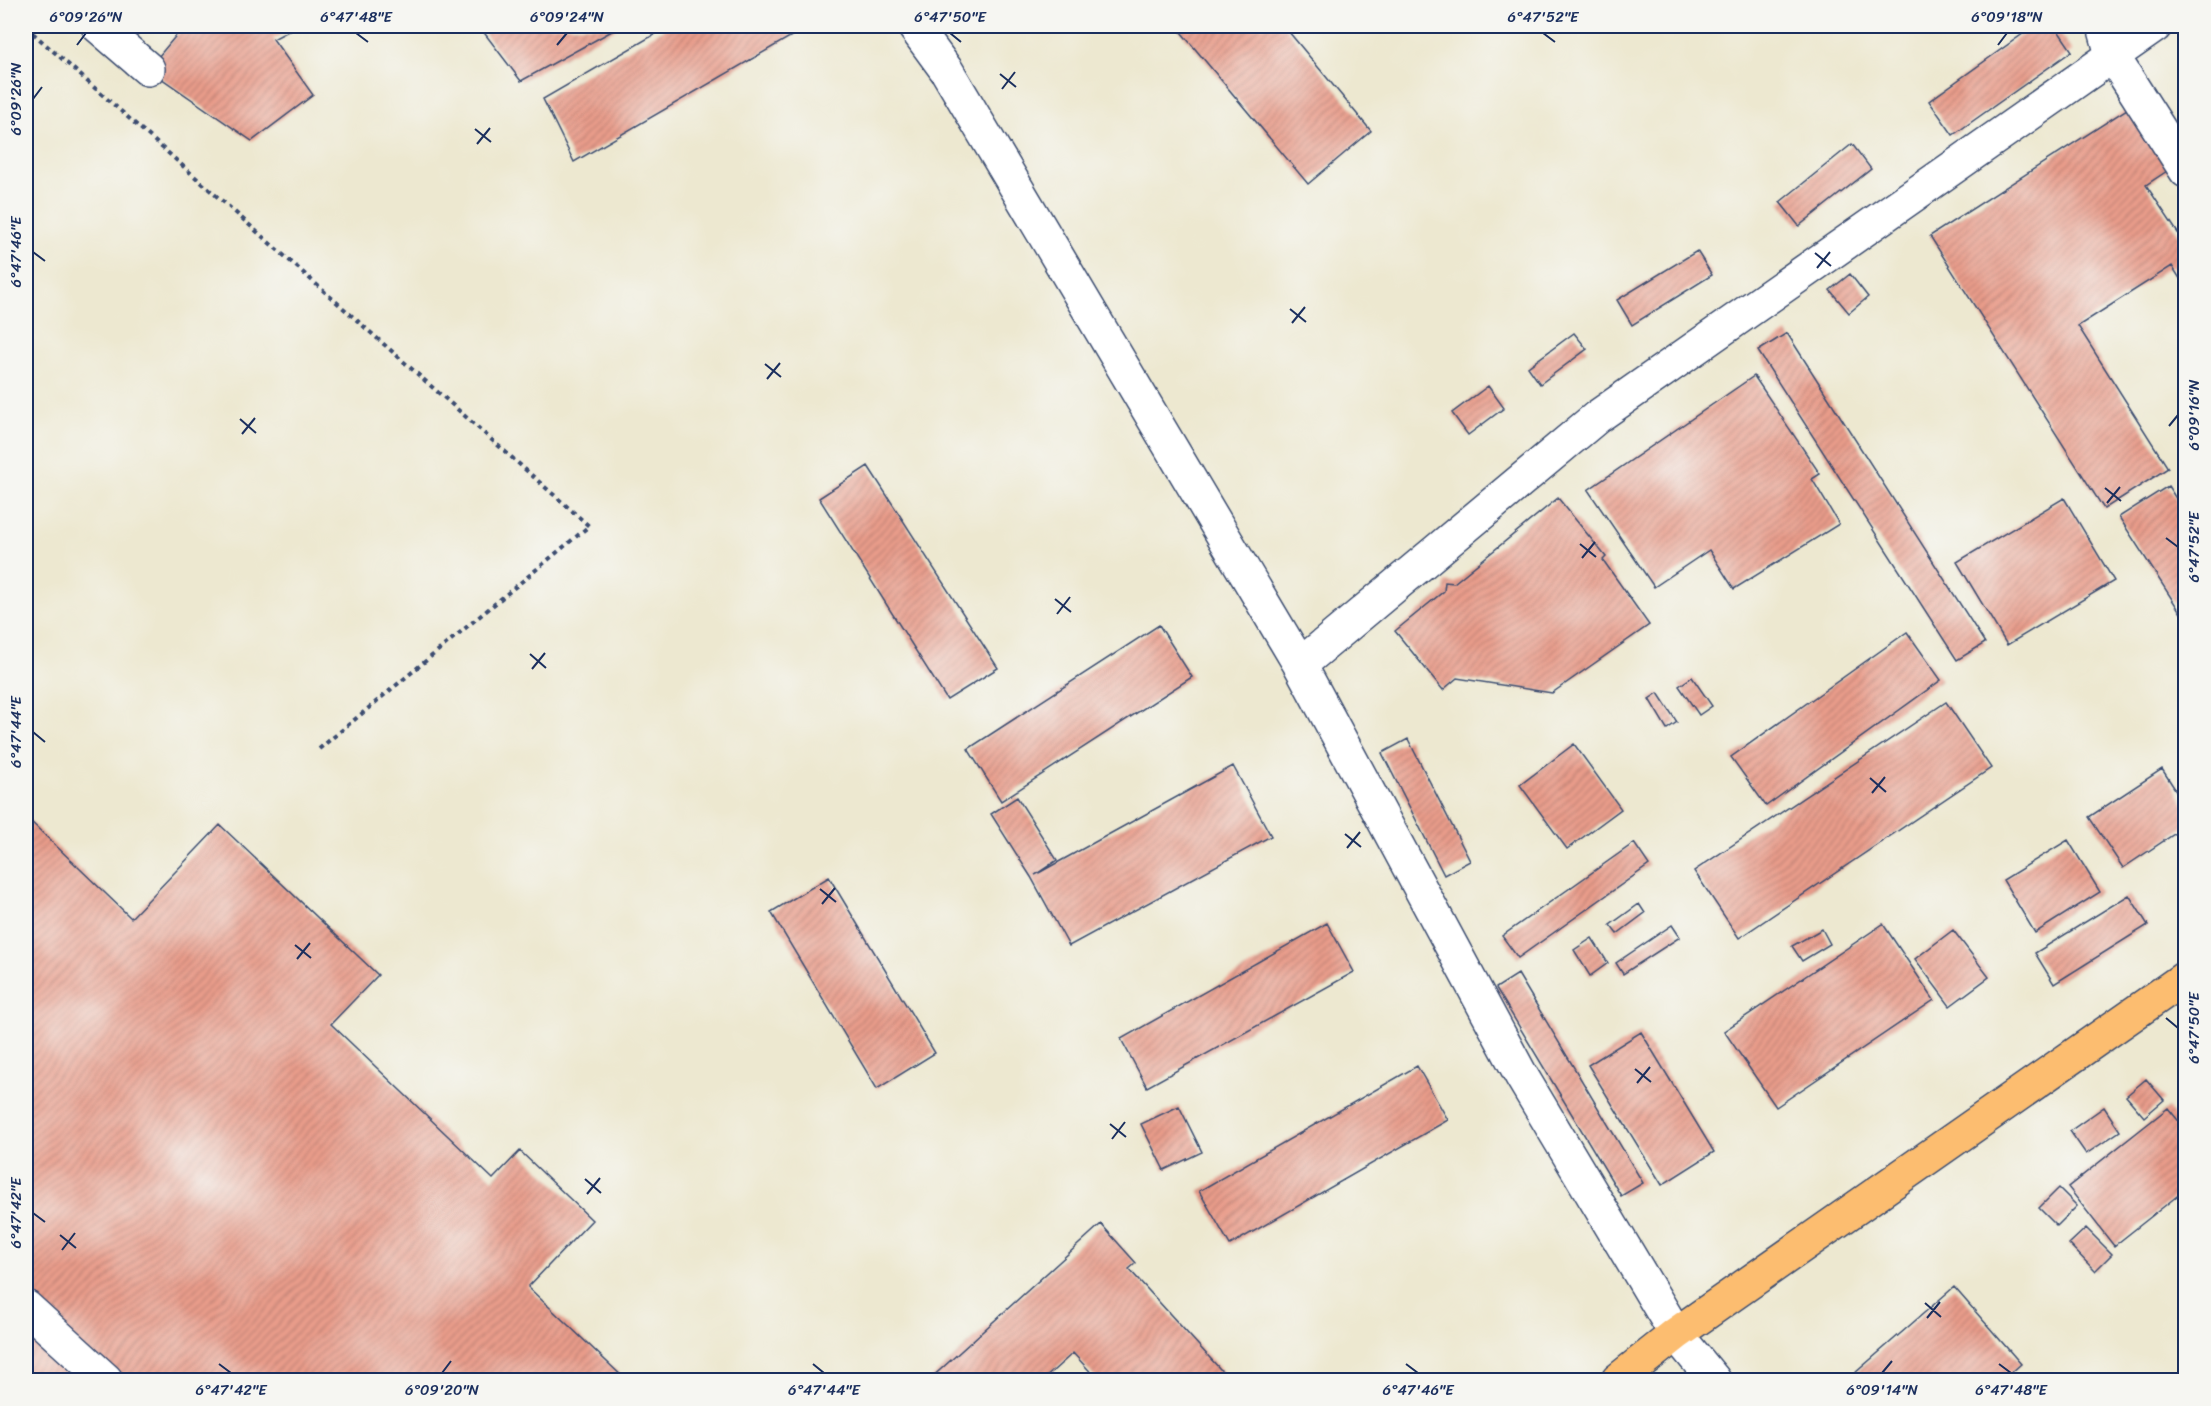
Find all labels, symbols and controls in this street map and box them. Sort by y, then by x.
text: 6°09'26"N [49,4,123,30]
text: 6°47'48"E [320,4,393,30]
text: 6°09'24"N [530,4,605,30]
text: 6°47'50"E [914,4,988,30]
text: 6°47'52"E [1508,4,1580,30]
text: 6°09'18"N [1971,4,2043,30]
text: 6°09'26"N [3,62,29,136]
text: 6°47'46"E [3,215,29,287]
text: 6°09'16"N [2181,379,2207,450]
text: 6°47'52"E [2181,510,2207,582]
text: 6°47'44"E [3,694,29,768]
text: 6°47'50"E [2181,990,2207,1064]
text: 6°47'42"E [3,1176,29,1249]
text: 6°47'42"E [195,1377,268,1403]
text: 6°09'20"N [405,1377,480,1403]
text: 6°47'44"E [788,1377,862,1403]
text: 6°47'46"E [1383,1377,1455,1403]
text: 6°09'14"N [1846,1377,1918,1403]
text: 6°47'48"E [1975,1377,2048,1403]

